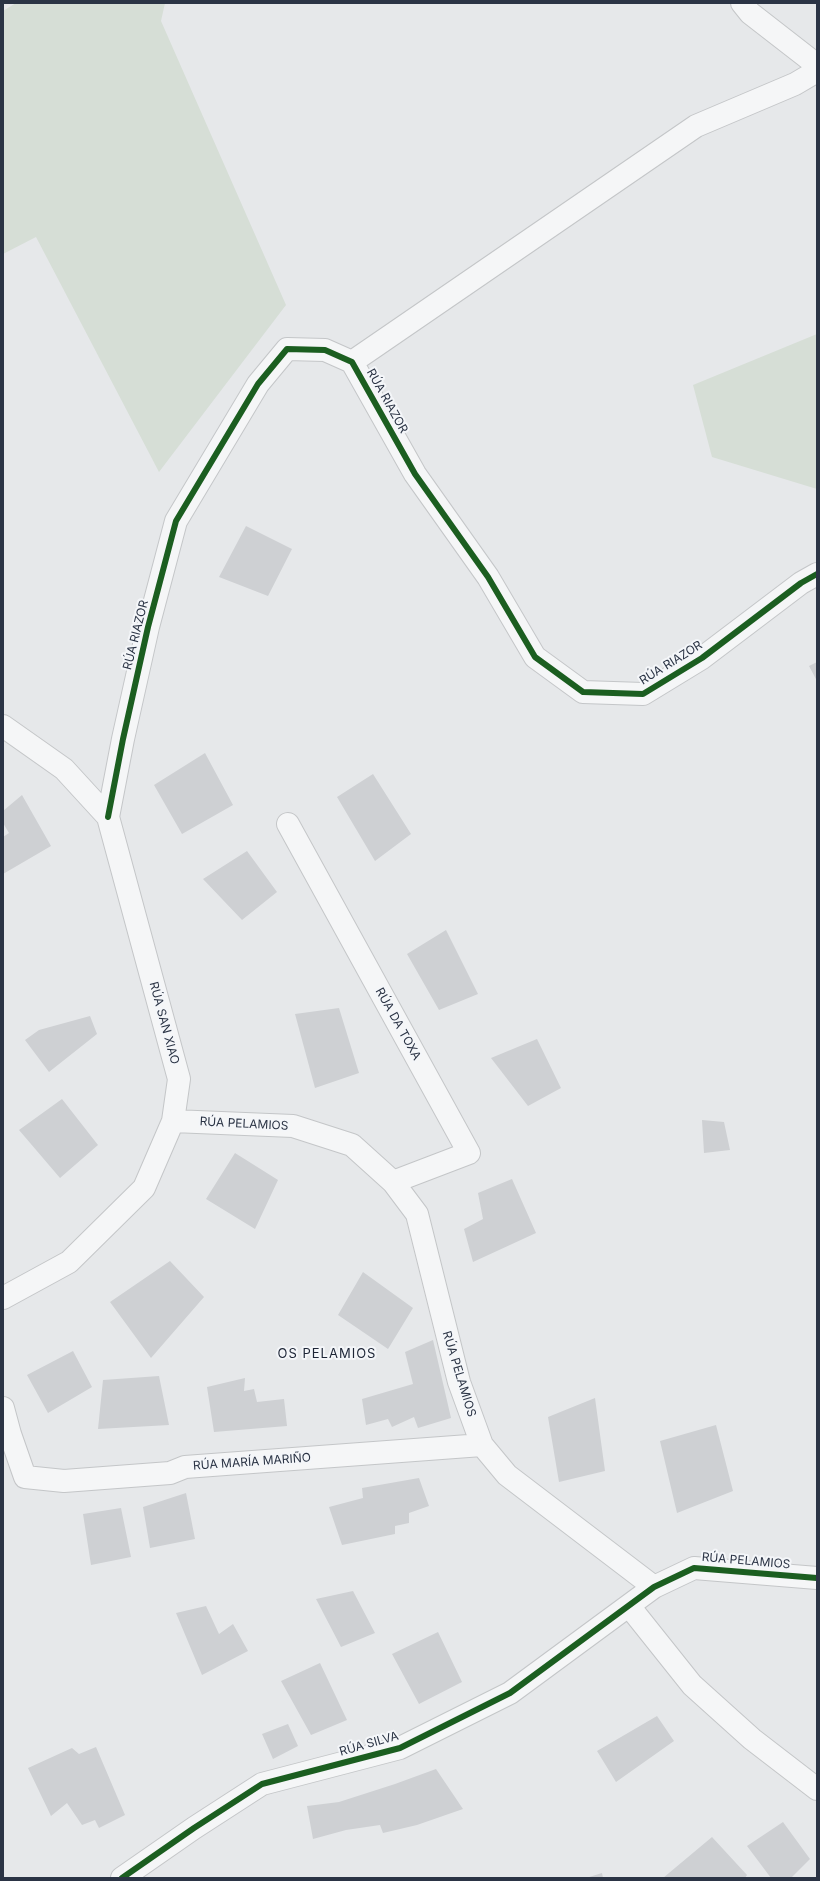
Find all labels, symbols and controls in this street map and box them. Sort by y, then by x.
street label: RÚA RIAZOR [363,366,411,436]
street label: RÚA RIAZOR [120,599,152,671]
street label: RÚA RIAZOR [637,638,705,688]
street label: RÚA SAN XIAO [146,980,182,1066]
street label: RÚA DA TOXA [372,985,424,1063]
street label: RÚA PELAMIOS [199,1114,289,1134]
street label: RÚA PELAMIOS [439,1329,479,1419]
district label: OS PELAMIOS [278,1346,376,1362]
street label: RÚA MARÍA MARIÑO [193,1451,311,1473]
street label: RÚA PELAMIOS [701,1550,791,1572]
street label: RÚA SILVA [338,1729,400,1759]

